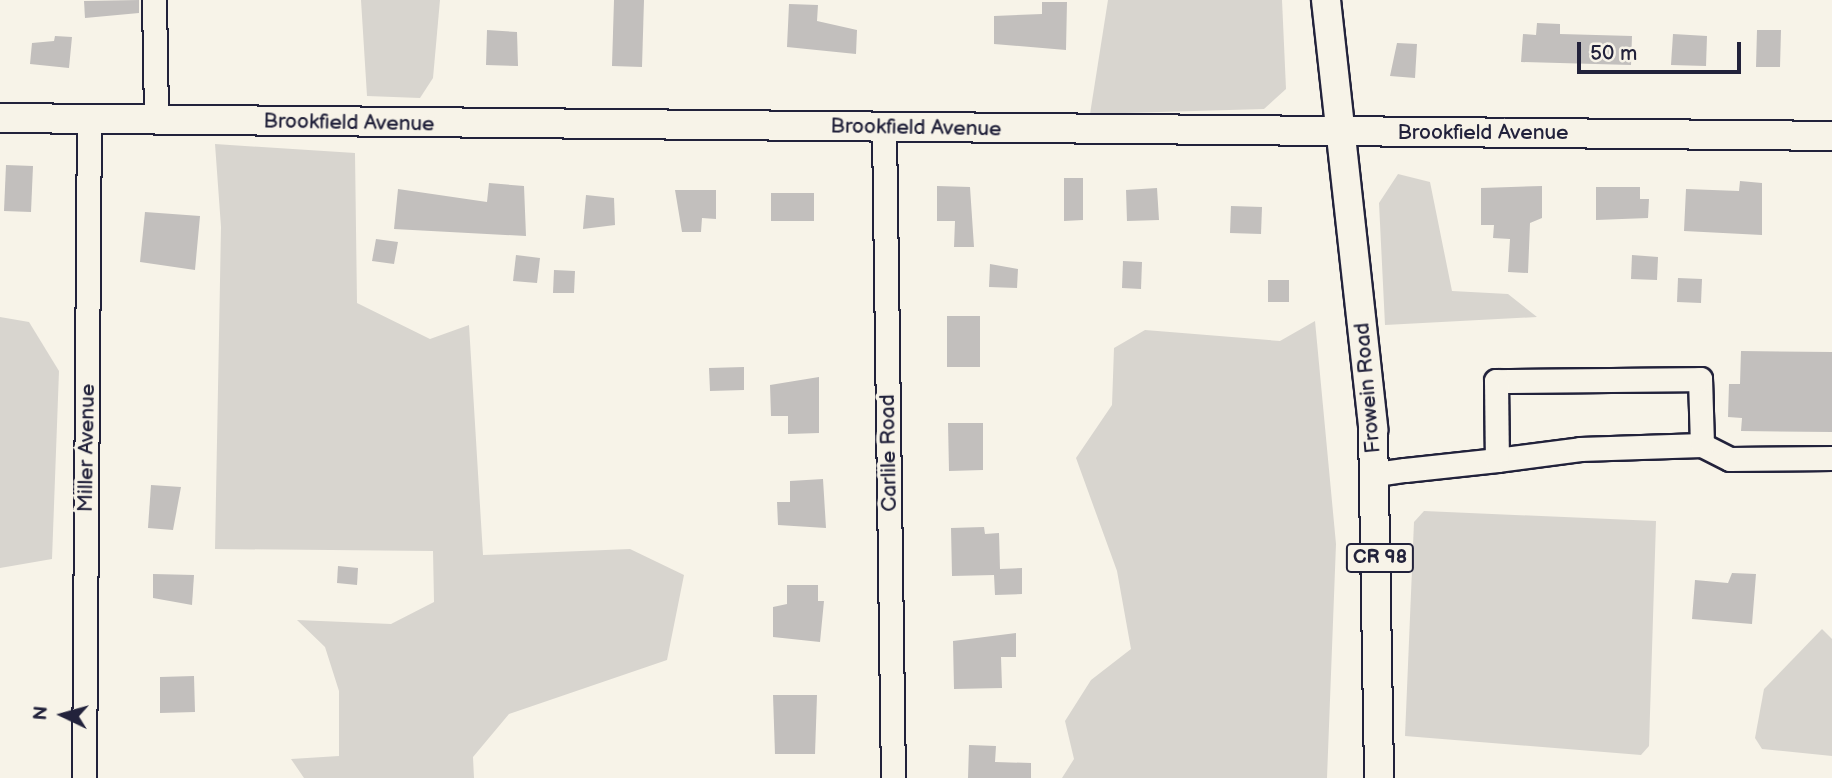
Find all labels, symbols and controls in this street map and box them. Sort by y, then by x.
scale bar [1580,28,1744,72]
text: 50 m [1590,41,1637,66]
street label: Brookfield Avenue [263,109,435,137]
street label: Brookfield Avenue [830,114,1002,142]
street label: Brookfield Avenue [1397,120,1569,146]
street label: Frowein Road [1350,322,1386,454]
street label: Miller Avenue [73,384,101,512]
street label: Carlile Road [875,394,903,512]
road number: CR 98 [1345,542,1415,573]
north arrow [28,680,98,750]
text: N [30,705,54,721]

